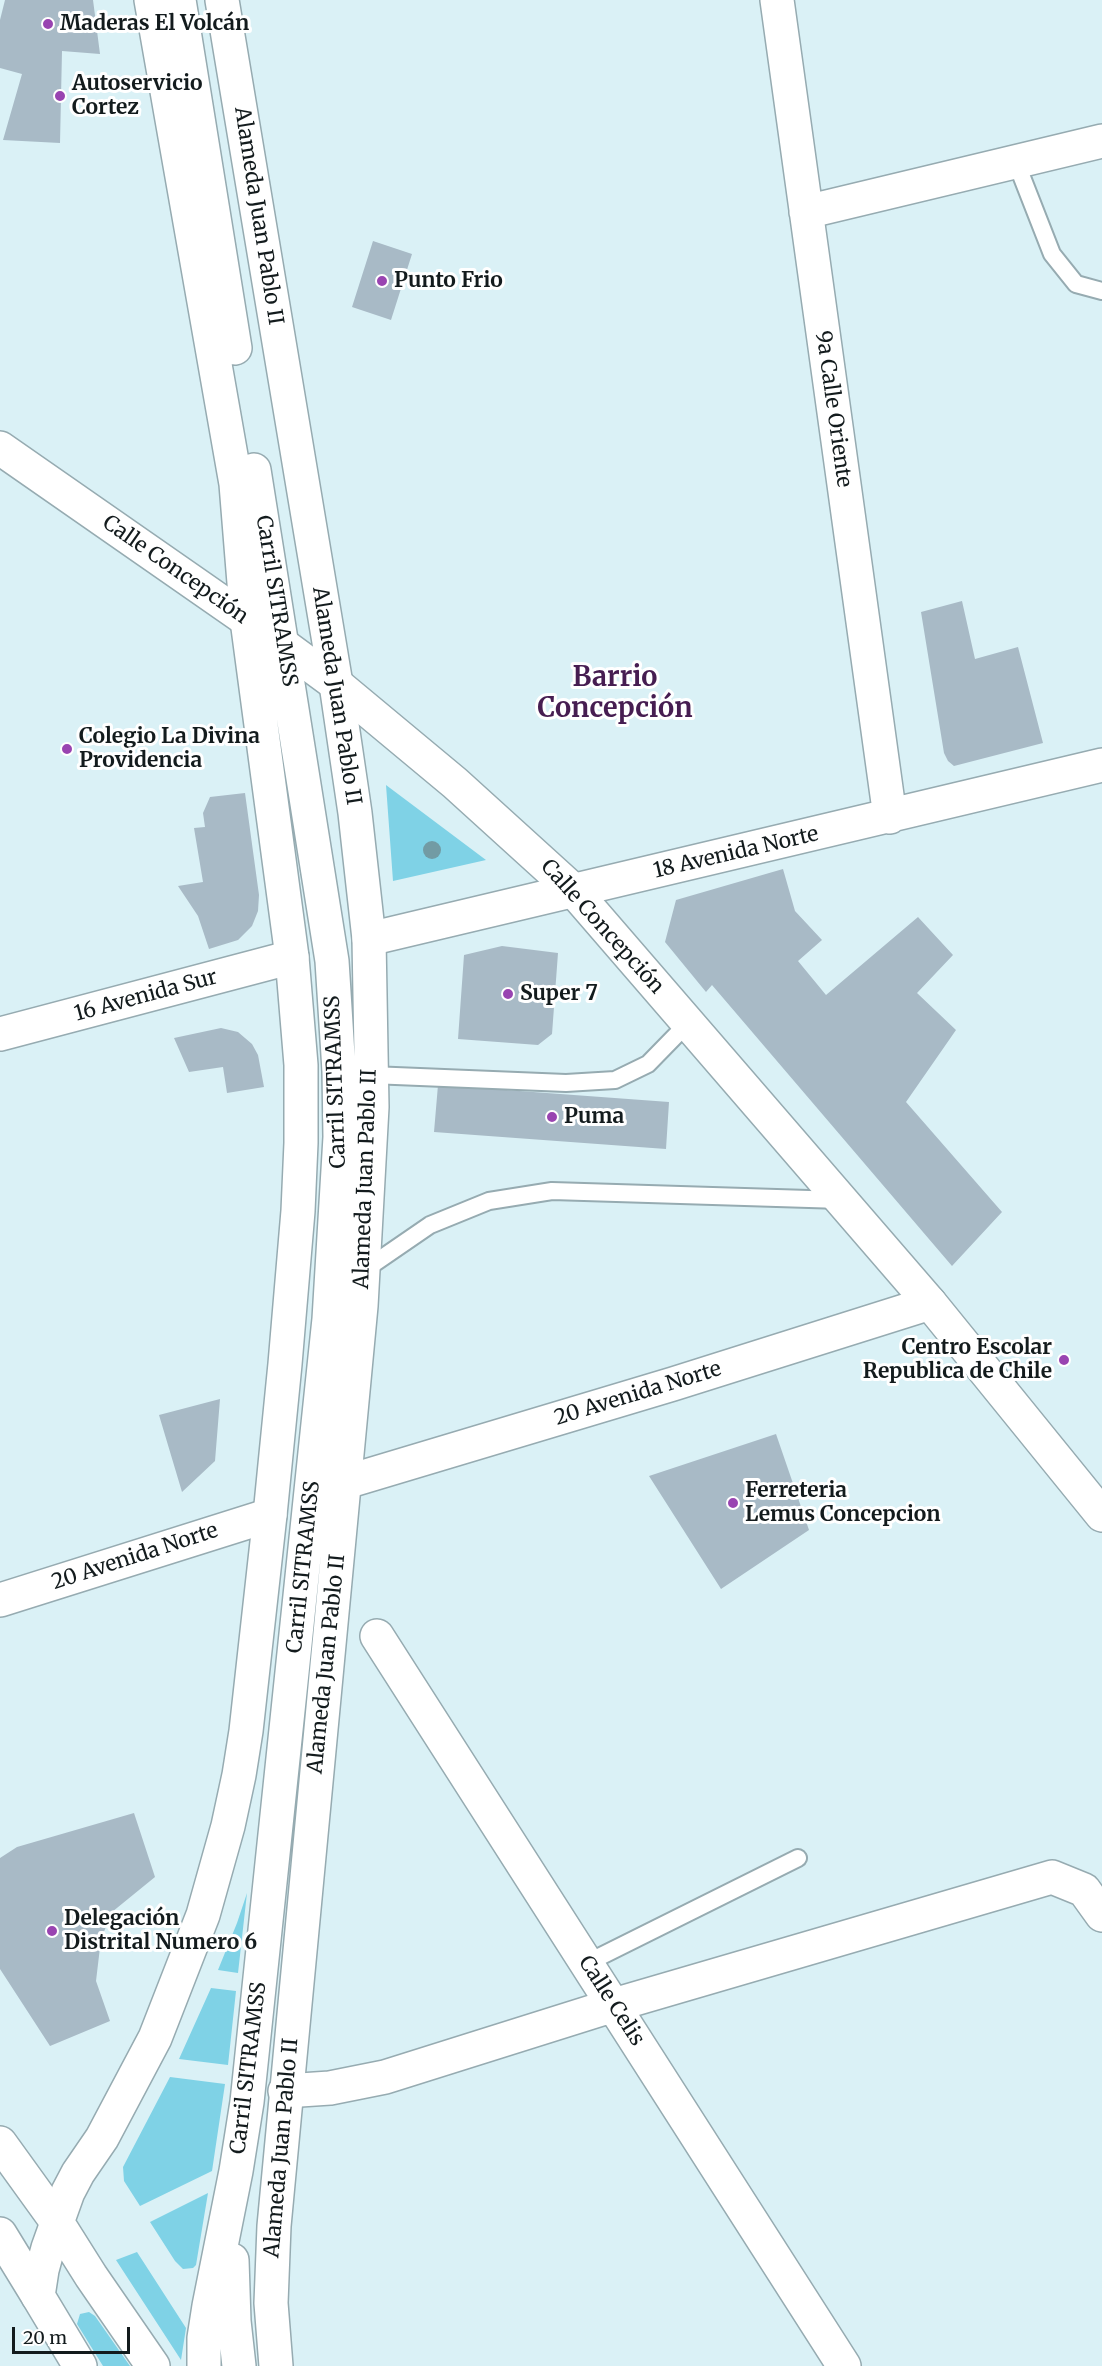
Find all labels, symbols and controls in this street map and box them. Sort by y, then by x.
place label: Maderas El Volcán [60,11,249,37]
marker: Maderas El Volcán [41,17,55,31]
place label: Autoservicio Cortez [72,71,203,121]
marker: Autoservicio Cortez [53,89,67,103]
street label: Alameda Juan Pablo II [228,105,288,327]
place label: Punto Frio [394,268,503,294]
marker: Punto Frio [375,274,389,288]
street label: 9a Calle Oriente [810,329,856,489]
street label: Calle Concepción [97,510,253,630]
street label: Carril SITRAMSS [250,514,302,688]
street label: Alameda Juan Pablo II [306,585,366,807]
district label: Barrio Concepción [537,662,693,725]
place label: Colegio La Divina Providencia [79,724,260,774]
marker: Colegio La Divina Providencia [60,742,74,756]
street label: 18 Avenida Norte [651,822,821,884]
street label: Calle Concepción [535,855,669,999]
street label: 16 Avenida Sur [72,965,220,1027]
place label: Super 7 [520,981,598,1007]
marker: Super 7 [501,987,515,1001]
street label: Carril SITRAMSS [320,995,352,1169]
street label: Alameda Juan Pablo II [350,1068,382,1290]
place label: Puma [564,1104,624,1130]
marker: Puma [545,1110,559,1124]
place label: Centro Escolar Republica de Chile [863,1335,1052,1385]
marker: Centro Escolar Republica de Chile [1057,1353,1071,1367]
street label: 20 Avenida Norte [552,1357,724,1431]
place label: Ferreteria Lemus Concepcion [745,1478,941,1528]
street label: Carril SITRAMSS [282,1480,326,1654]
marker: Ferreteria Lemus Concepcion [726,1496,740,1510]
street label: 20 Avenida Norte [49,1518,221,1596]
street label: Alameda Juan Pablo II [303,1553,351,1775]
place label: Delegación Distrital Numero 6 [64,1906,257,1956]
marker: Delegación Distrital Numero 6 [45,1924,59,1938]
street label: Calle Celis [573,1951,649,2051]
street label: Carril SITRAMSS [226,1981,272,2155]
street label: Alameda Juan Pablo II [260,2037,304,2259]
scale bar [15,2315,134,2353]
text: 20 m [23,2326,67,2349]

